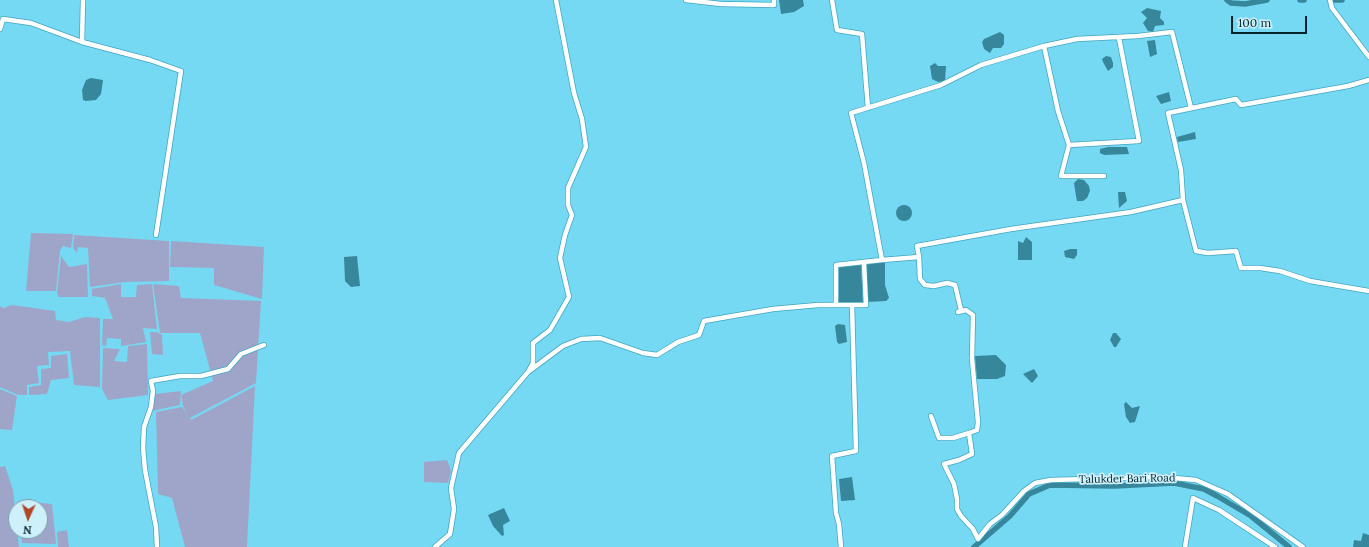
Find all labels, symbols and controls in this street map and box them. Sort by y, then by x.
scale bar [1233,8,1309,34]
text: 100 m [1238,15,1271,30]
street label: Talukder Bari Road [1078,472,1176,486]
north arrow [8,499,48,539]
text: N [23,523,32,537]

